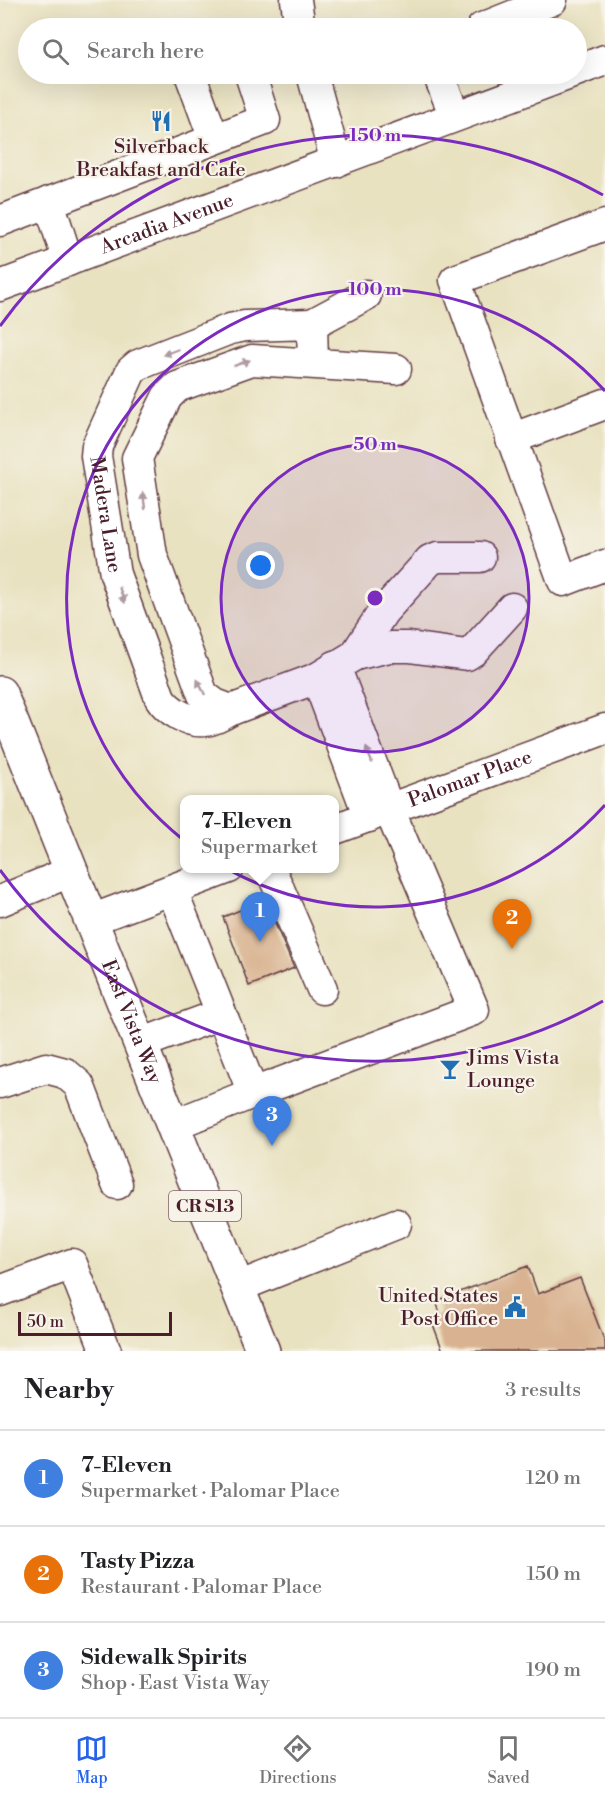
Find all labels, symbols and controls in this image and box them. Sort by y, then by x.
search box [18,18,587,84]
icon: search [39,35,72,68]
text: Search here [87,38,204,65]
restaurant icon: Silverback Breakfast and Cafe [149,109,173,133]
text: 150 m [349,124,402,147]
place label: Silverback Breakfast and Cafe [76,135,246,183]
street label: Arcadia Avenue [96,188,237,261]
text: 100 m [348,278,402,301]
one-way arrow [162,348,180,357]
one-way arrow [233,358,251,368]
text: 50 m [353,433,397,456]
street label: Madera Lane [84,455,127,574]
one-way arrow [139,492,148,511]
your location [246,551,275,580]
one-way arrow [118,586,128,604]
centre of rings [365,588,385,608]
one-way arrow [196,678,206,696]
one-way arrow [364,745,374,763]
street label: Palomar Place [405,745,535,813]
popup [180,795,339,873]
text: 7-Eleven [201,808,292,835]
text: Supermarket [201,835,318,860]
pin: 1 [240,892,280,942]
pin: 2 [492,900,532,949]
street label: East Vista Way [95,956,167,1087]
place label: Jims Vista Lounge [466,1046,560,1094]
bar icon: Jims Vista Lounge [438,1057,462,1081]
pin: 3 [252,1096,292,1146]
road number: CR S13 [169,1191,241,1221]
place label: United States Post Office [378,1284,498,1332]
public building icon: United States Post Office [503,1295,527,1319]
scale bar [18,1309,172,1336]
text: 50 m [27,1312,64,1332]
text: Nearby [24,1374,114,1406]
text: 3 results [505,1378,581,1403]
text: 7-Eleven [81,1452,172,1479]
text: 1 [39,1466,48,1491]
text: 120 m [526,1466,581,1491]
text: Supermarket · Palomar Place [81,1479,340,1504]
text: Tasty Pizza [81,1548,195,1575]
text: 2 [37,1562,50,1587]
text: 150 m [526,1562,581,1587]
text: Restaurant · Palomar Place [81,1575,322,1600]
text: Sidewalk Spirits [81,1644,247,1671]
text: 3 [37,1658,50,1683]
text: 190 m [526,1658,581,1683]
text: Shop · East Vista Way [81,1671,270,1696]
tab: Map [75,1732,108,1788]
tab: Directions [259,1732,337,1788]
tab: Saved [487,1732,530,1788]

